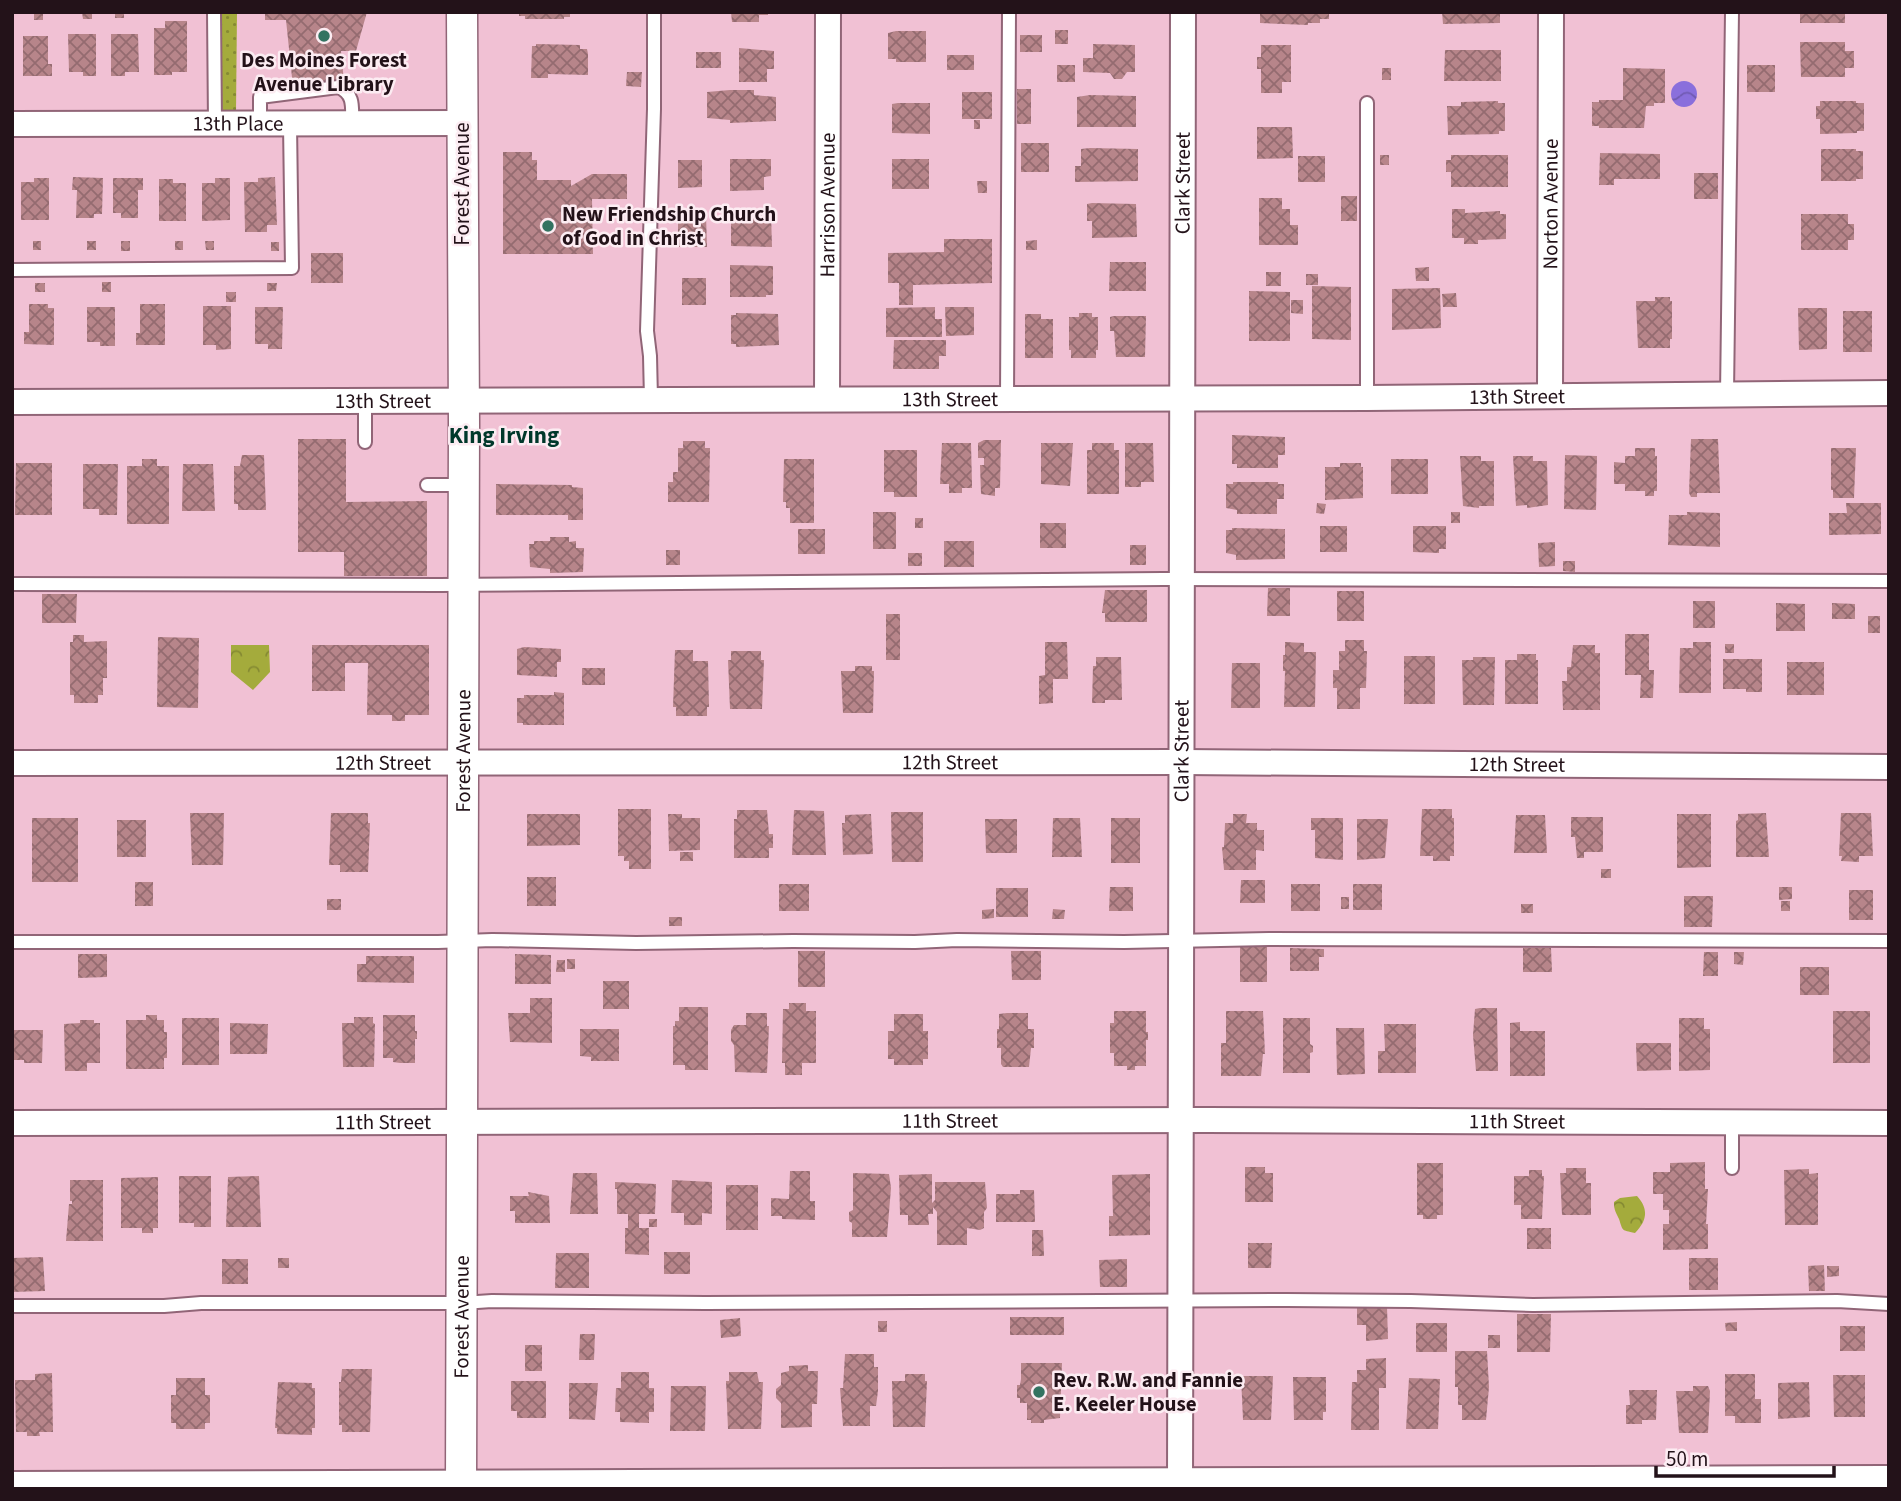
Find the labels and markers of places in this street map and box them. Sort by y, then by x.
marker: Des Moines Forest Avenue Library [316,28,332,44]
place label: Des Moines Forest Avenue Library [241,45,407,99]
place label: New Friendship Church of God in Christ [562,199,776,253]
marker: New Friendship Church of God in Christ [540,218,556,234]
place label: Rev. R.W. and Fannie E. Keeler House [1053,1365,1243,1419]
marker: Rev. R.W. and Fannie E. Keeler House [1031,1384,1047,1400]

